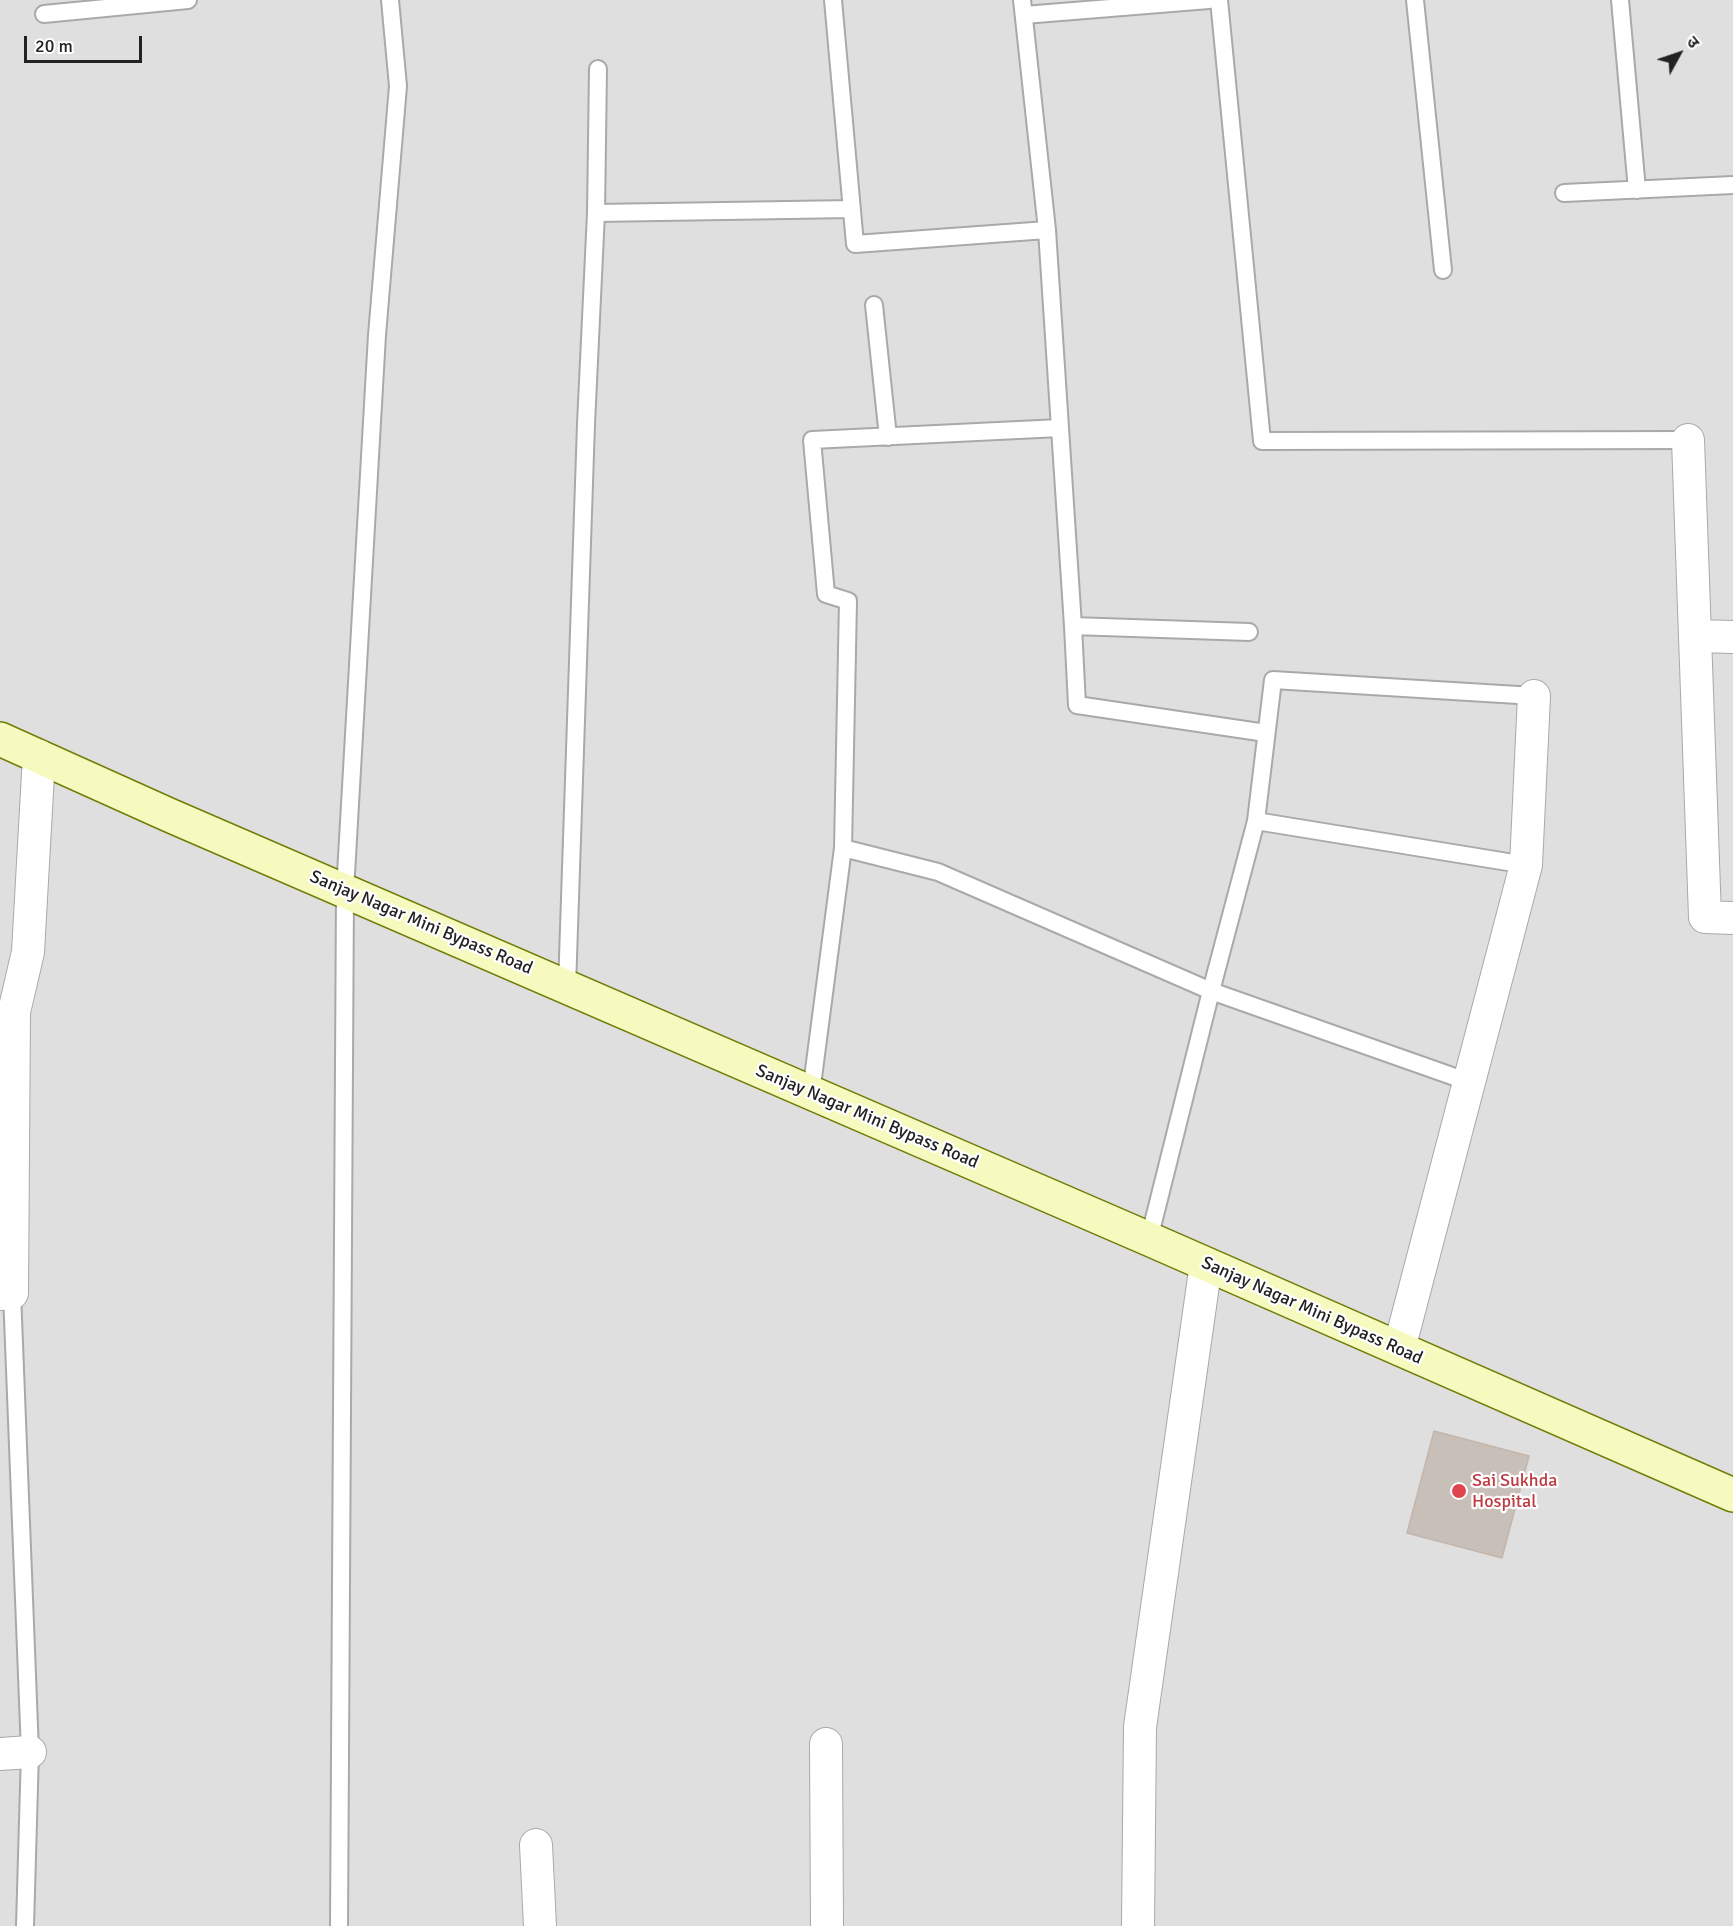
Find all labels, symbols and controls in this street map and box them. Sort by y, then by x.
scale bar [27,24,146,62]
north arrow [1649,24,1709,84]
text: उ [1682,32,1703,52]
text: 20 m [35,35,73,57]
street label: Sanjay Nagar Mini Bypass Road [306,866,536,980]
street label: Sanjay Nagar Mini Bypass Road [752,1060,982,1174]
street label: Sanjay Nagar Mini Bypass Road [1198,1252,1426,1370]
place label: Sai Sukhda Hospital [1472,1470,1557,1512]
marker: Sai Sukhda Hospital [1450,1482,1468,1500]

